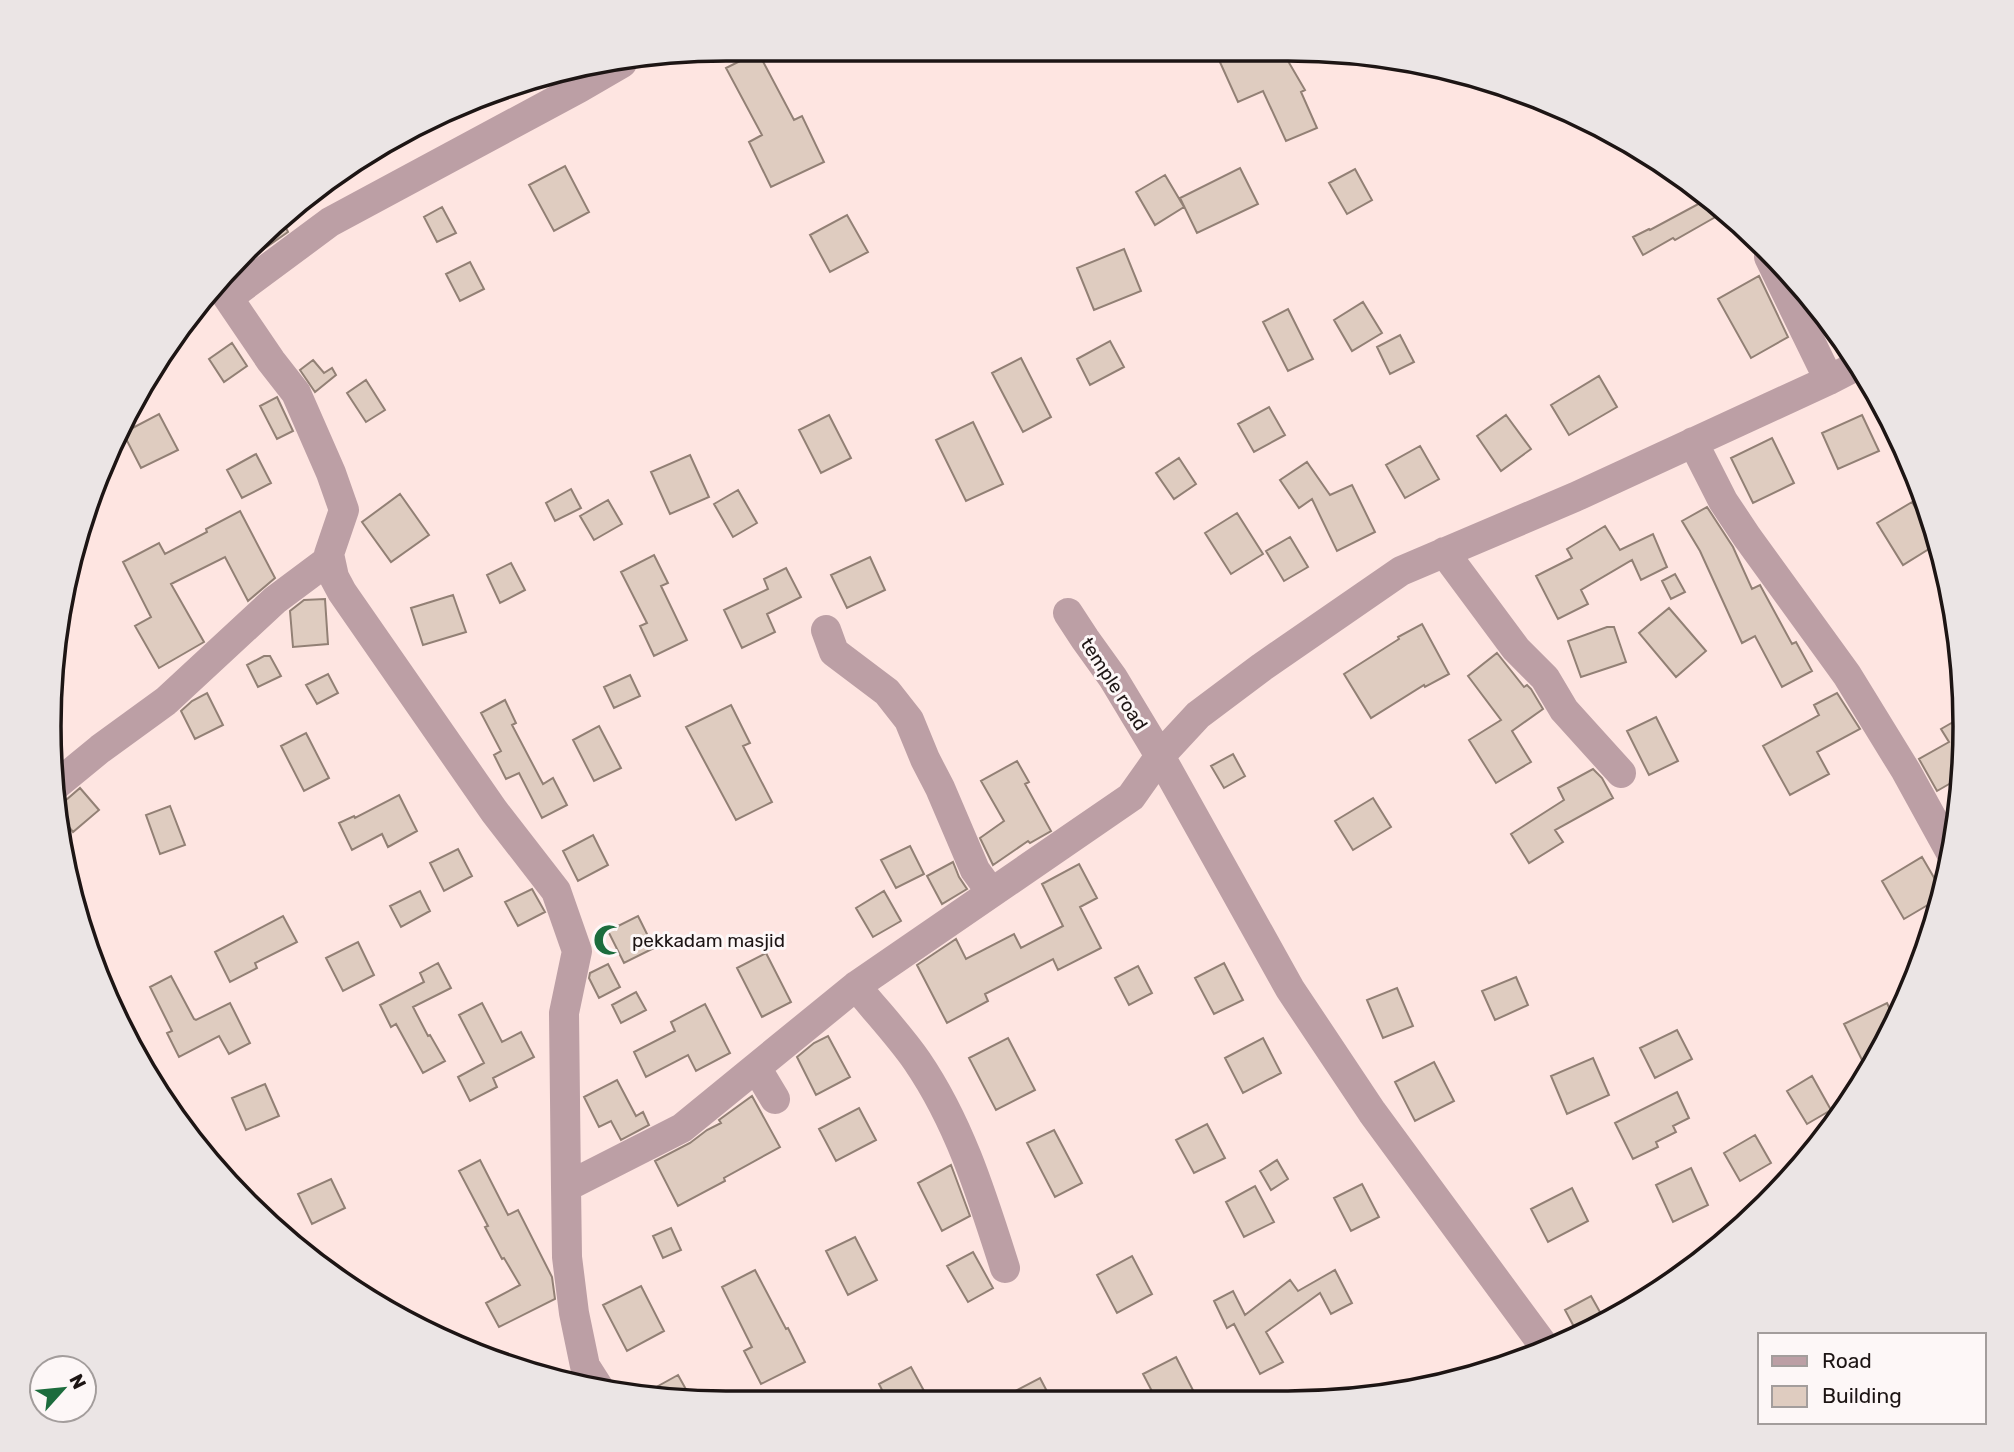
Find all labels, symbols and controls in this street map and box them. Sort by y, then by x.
street label: temple road [1076,633,1152,735]
mosque icon: pekkadam masjid [592,923,626,957]
place label: pekkadam masjid [632,929,785,952]
legend [1758,1333,1986,1424]
text: Road [1822,1348,1872,1373]
north arrow [28,1354,98,1424]
text: N [64,1370,91,1393]
text: Building [1822,1383,1902,1408]

